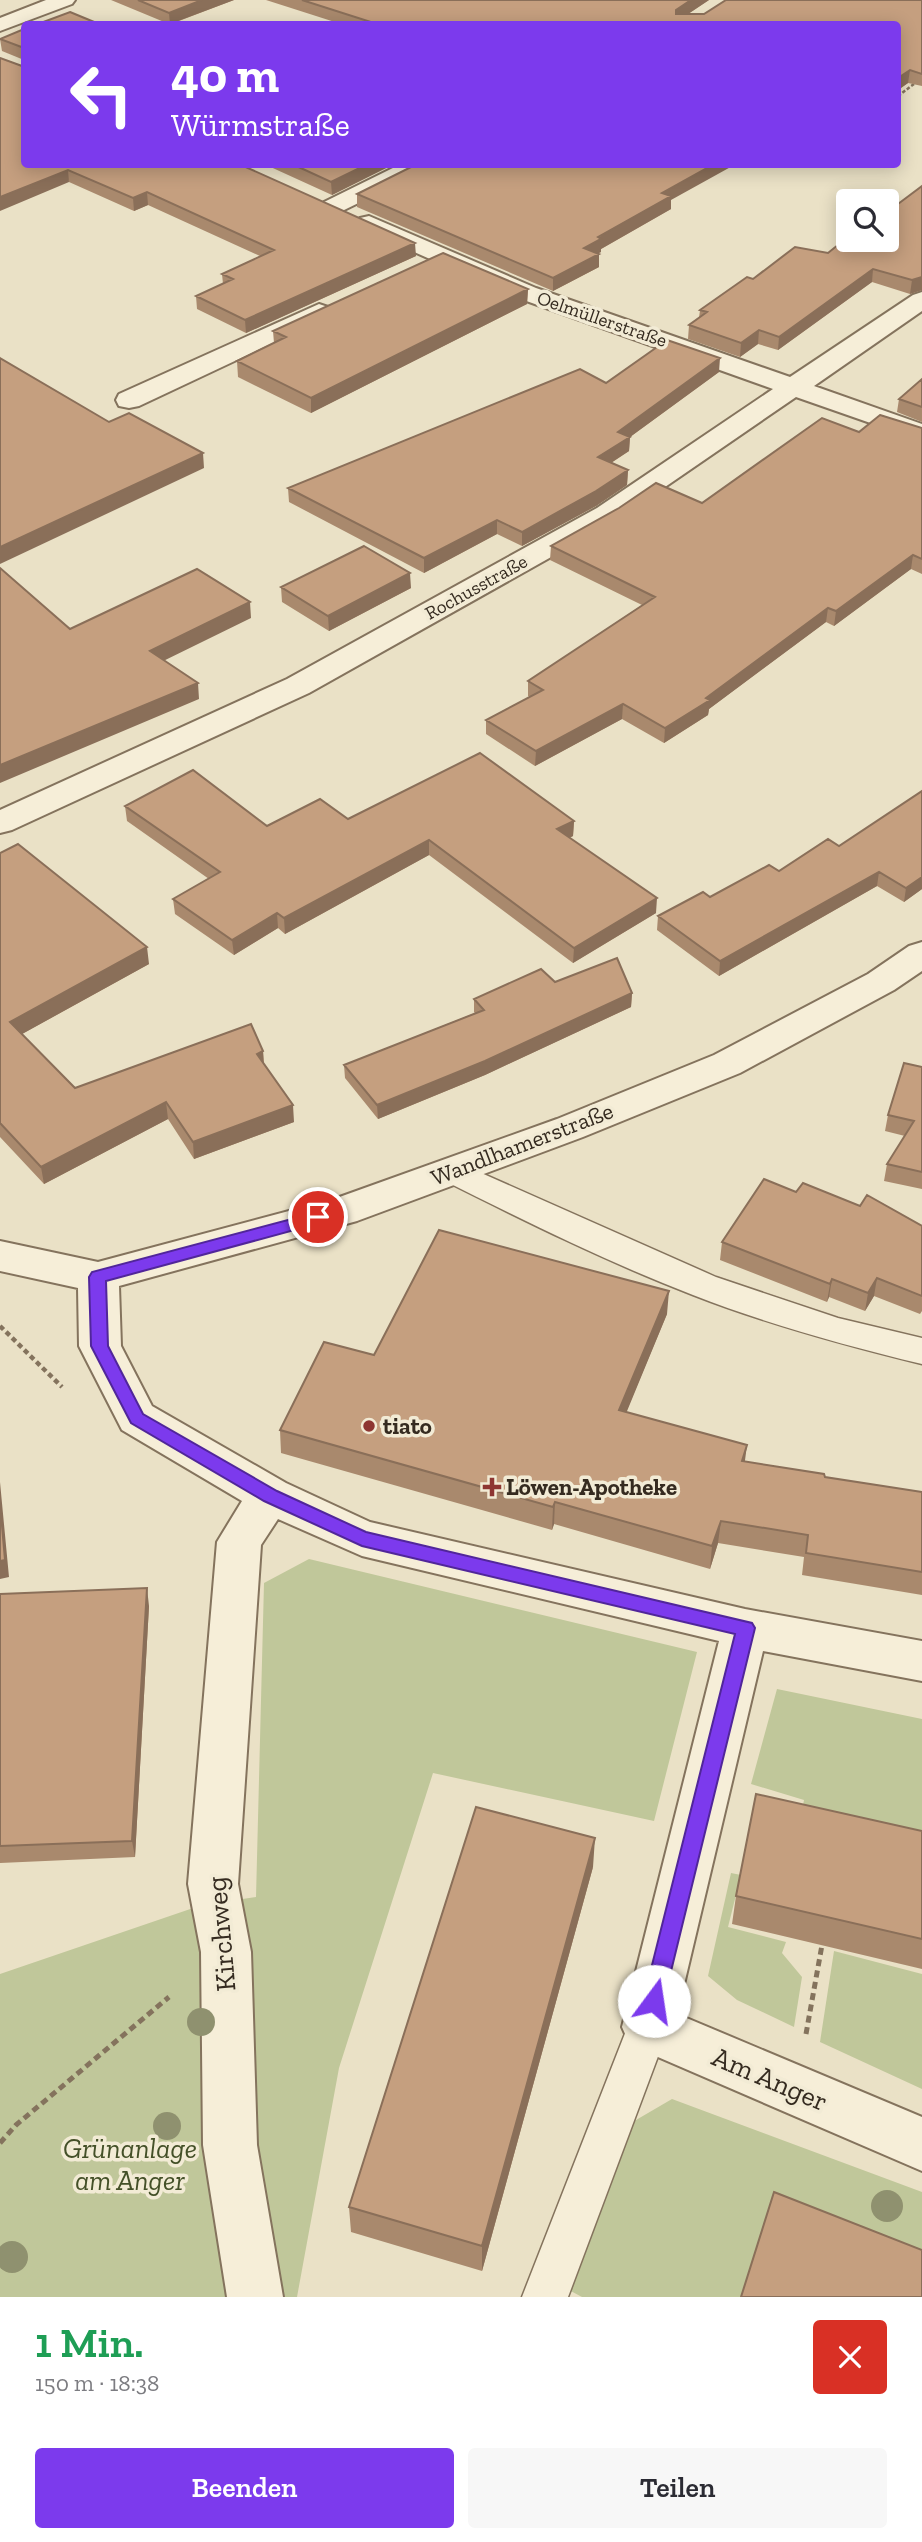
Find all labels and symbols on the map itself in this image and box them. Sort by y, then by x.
street label: Oelmüllerstraße [534,286,670,352]
street label: Rochusstraße [421,549,531,625]
street label: Wandlhamerstraße [427,1096,617,1192]
pin [288,1187,348,1247]
place label: tiato [383,1412,432,1440]
marker: tiato [361,1418,377,1434]
place label: Löwen-Apotheke [506,1473,677,1501]
marker: Löwen-Apotheke [484,1479,500,1495]
street label: Kirchweg [200,1875,242,1993]
position arrow [617,1964,691,2038]
street label: Am Anger [707,2040,833,2118]
park label: Grünanlage am Anger [63,2132,197,2197]

